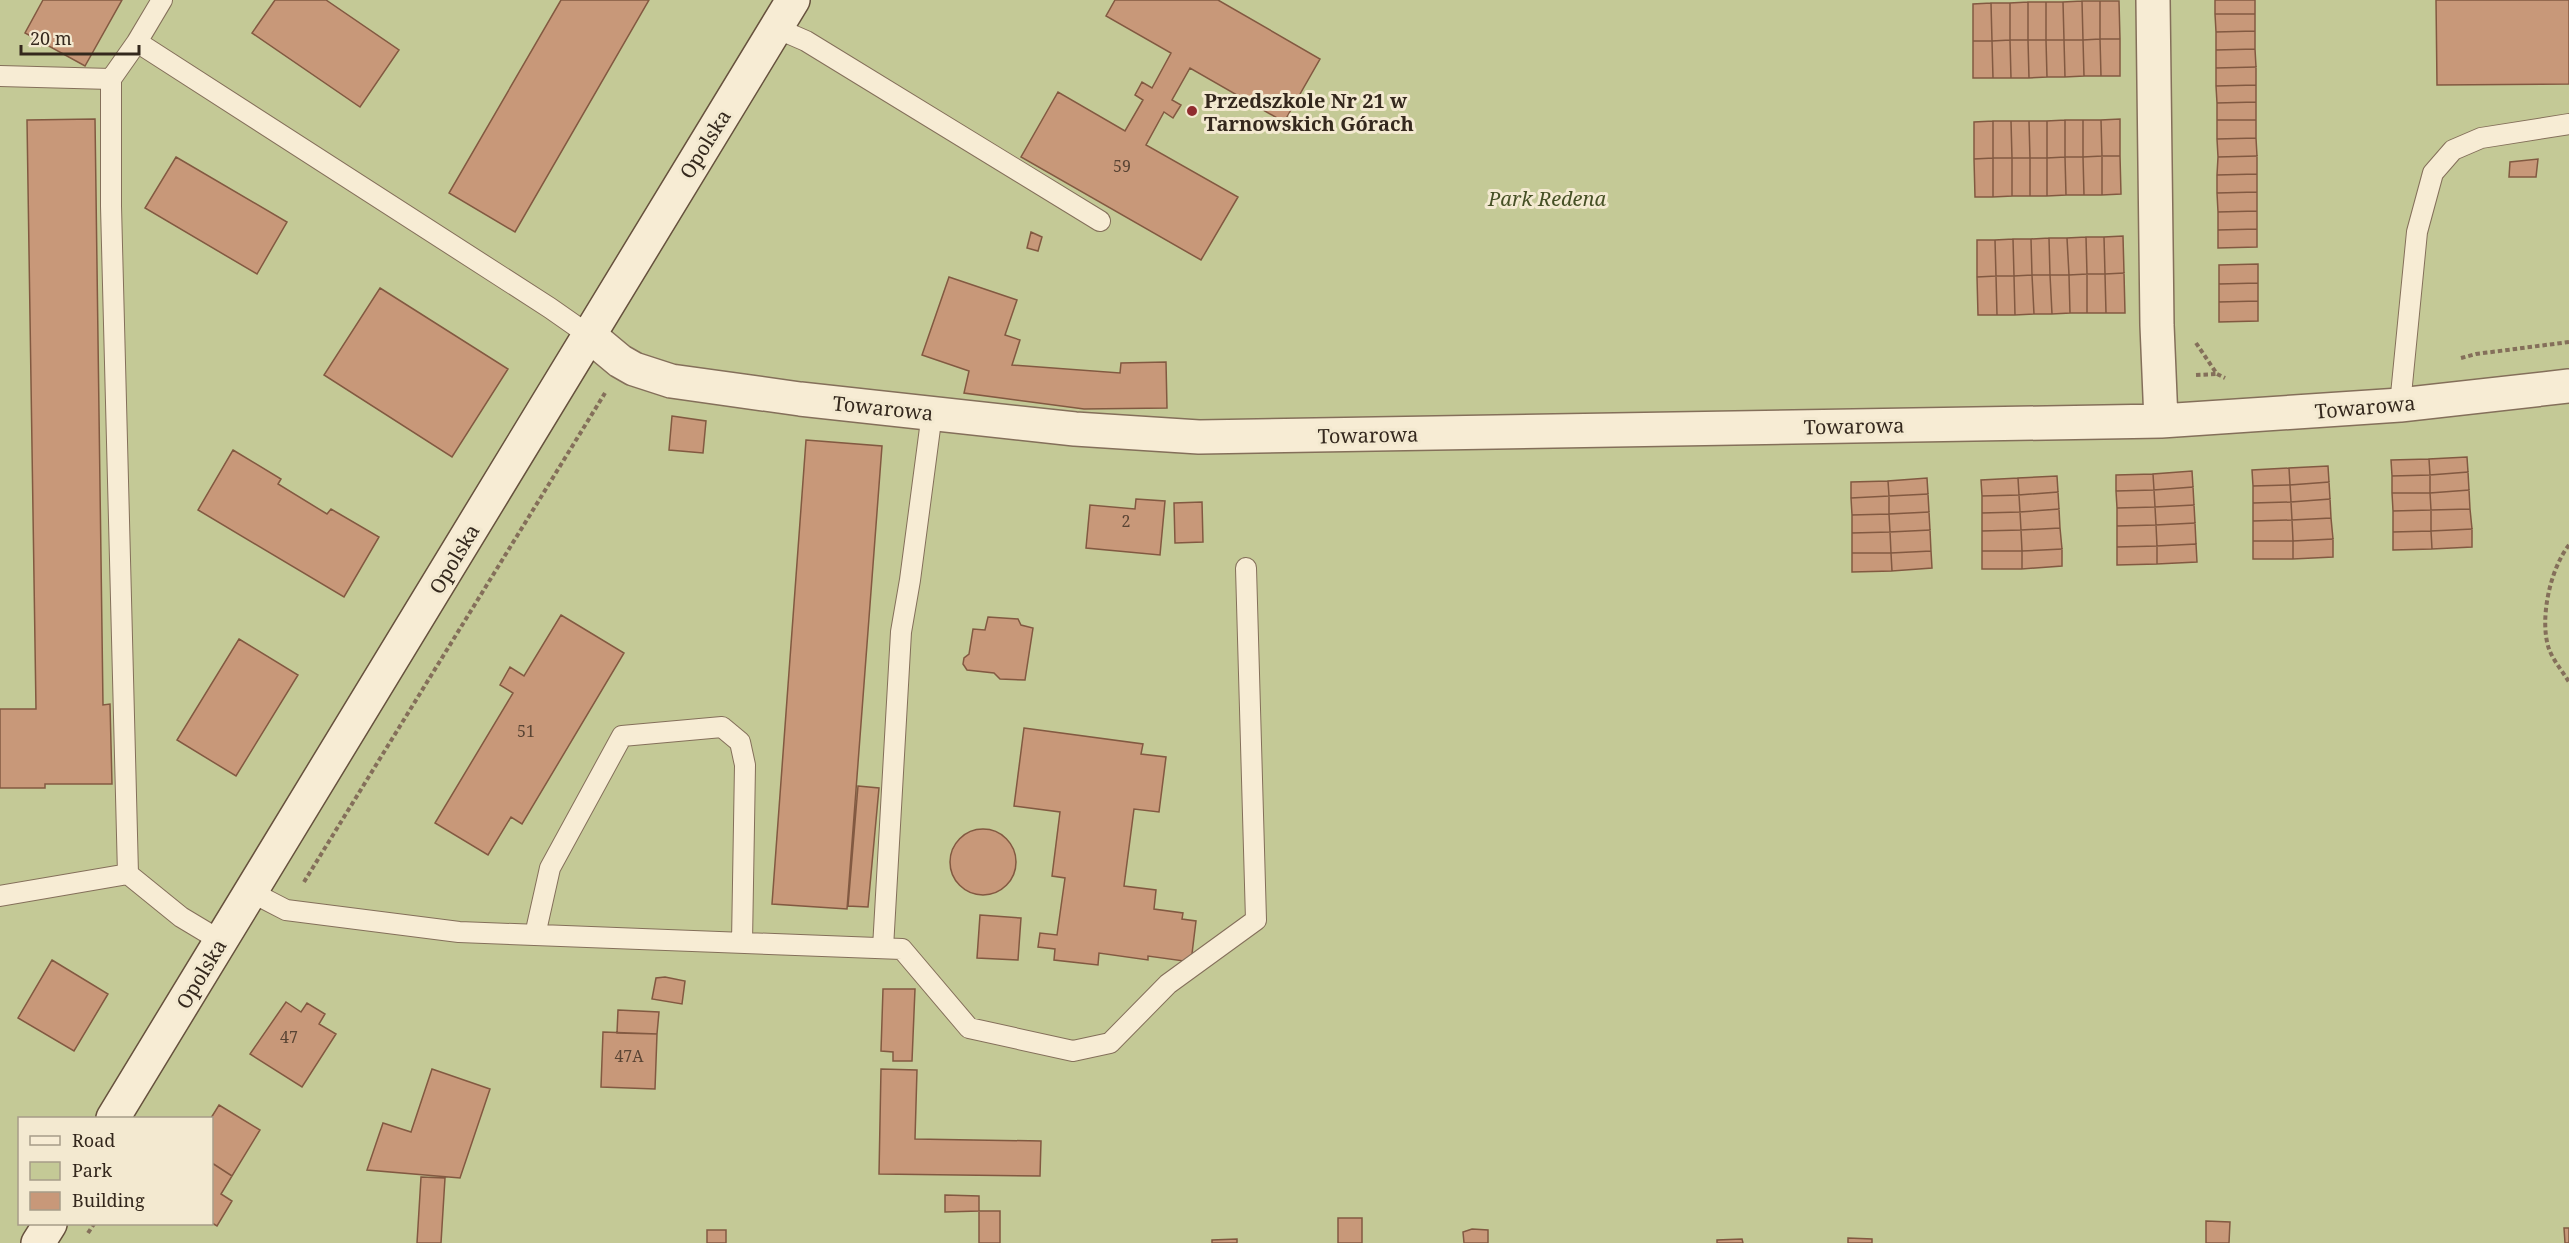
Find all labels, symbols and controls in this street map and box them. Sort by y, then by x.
scale bar [21,18,140,56]
text: 20 m [30,26,72,50]
place label: Przedszkole Nr 21 w Tarnowskich Górach [1204,87,1414,137]
street label: Opolska [673,104,737,184]
marker: Przedszkole Nr 21 w Tarnowskich Górach [1185,104,1199,118]
house number: 59 [1113,155,1131,177]
park label: Park Redena [1487,185,1606,212]
street label: Towarowa [831,389,935,427]
street label: Towarowa [2314,389,2416,425]
street label: Towarowa [1803,412,1905,440]
street label: Towarowa [1317,421,1419,449]
house number: 2 [1122,510,1130,532]
street label: Opolska [423,519,485,599]
house number: 51 [517,720,535,742]
street label: Opolska [170,934,232,1014]
house number: 47 [280,1026,298,1048]
house number: 47A [614,1045,644,1067]
legend [18,1117,213,1225]
text: Road [72,1128,115,1152]
text: Park [72,1158,112,1182]
text: Building [72,1188,145,1212]

